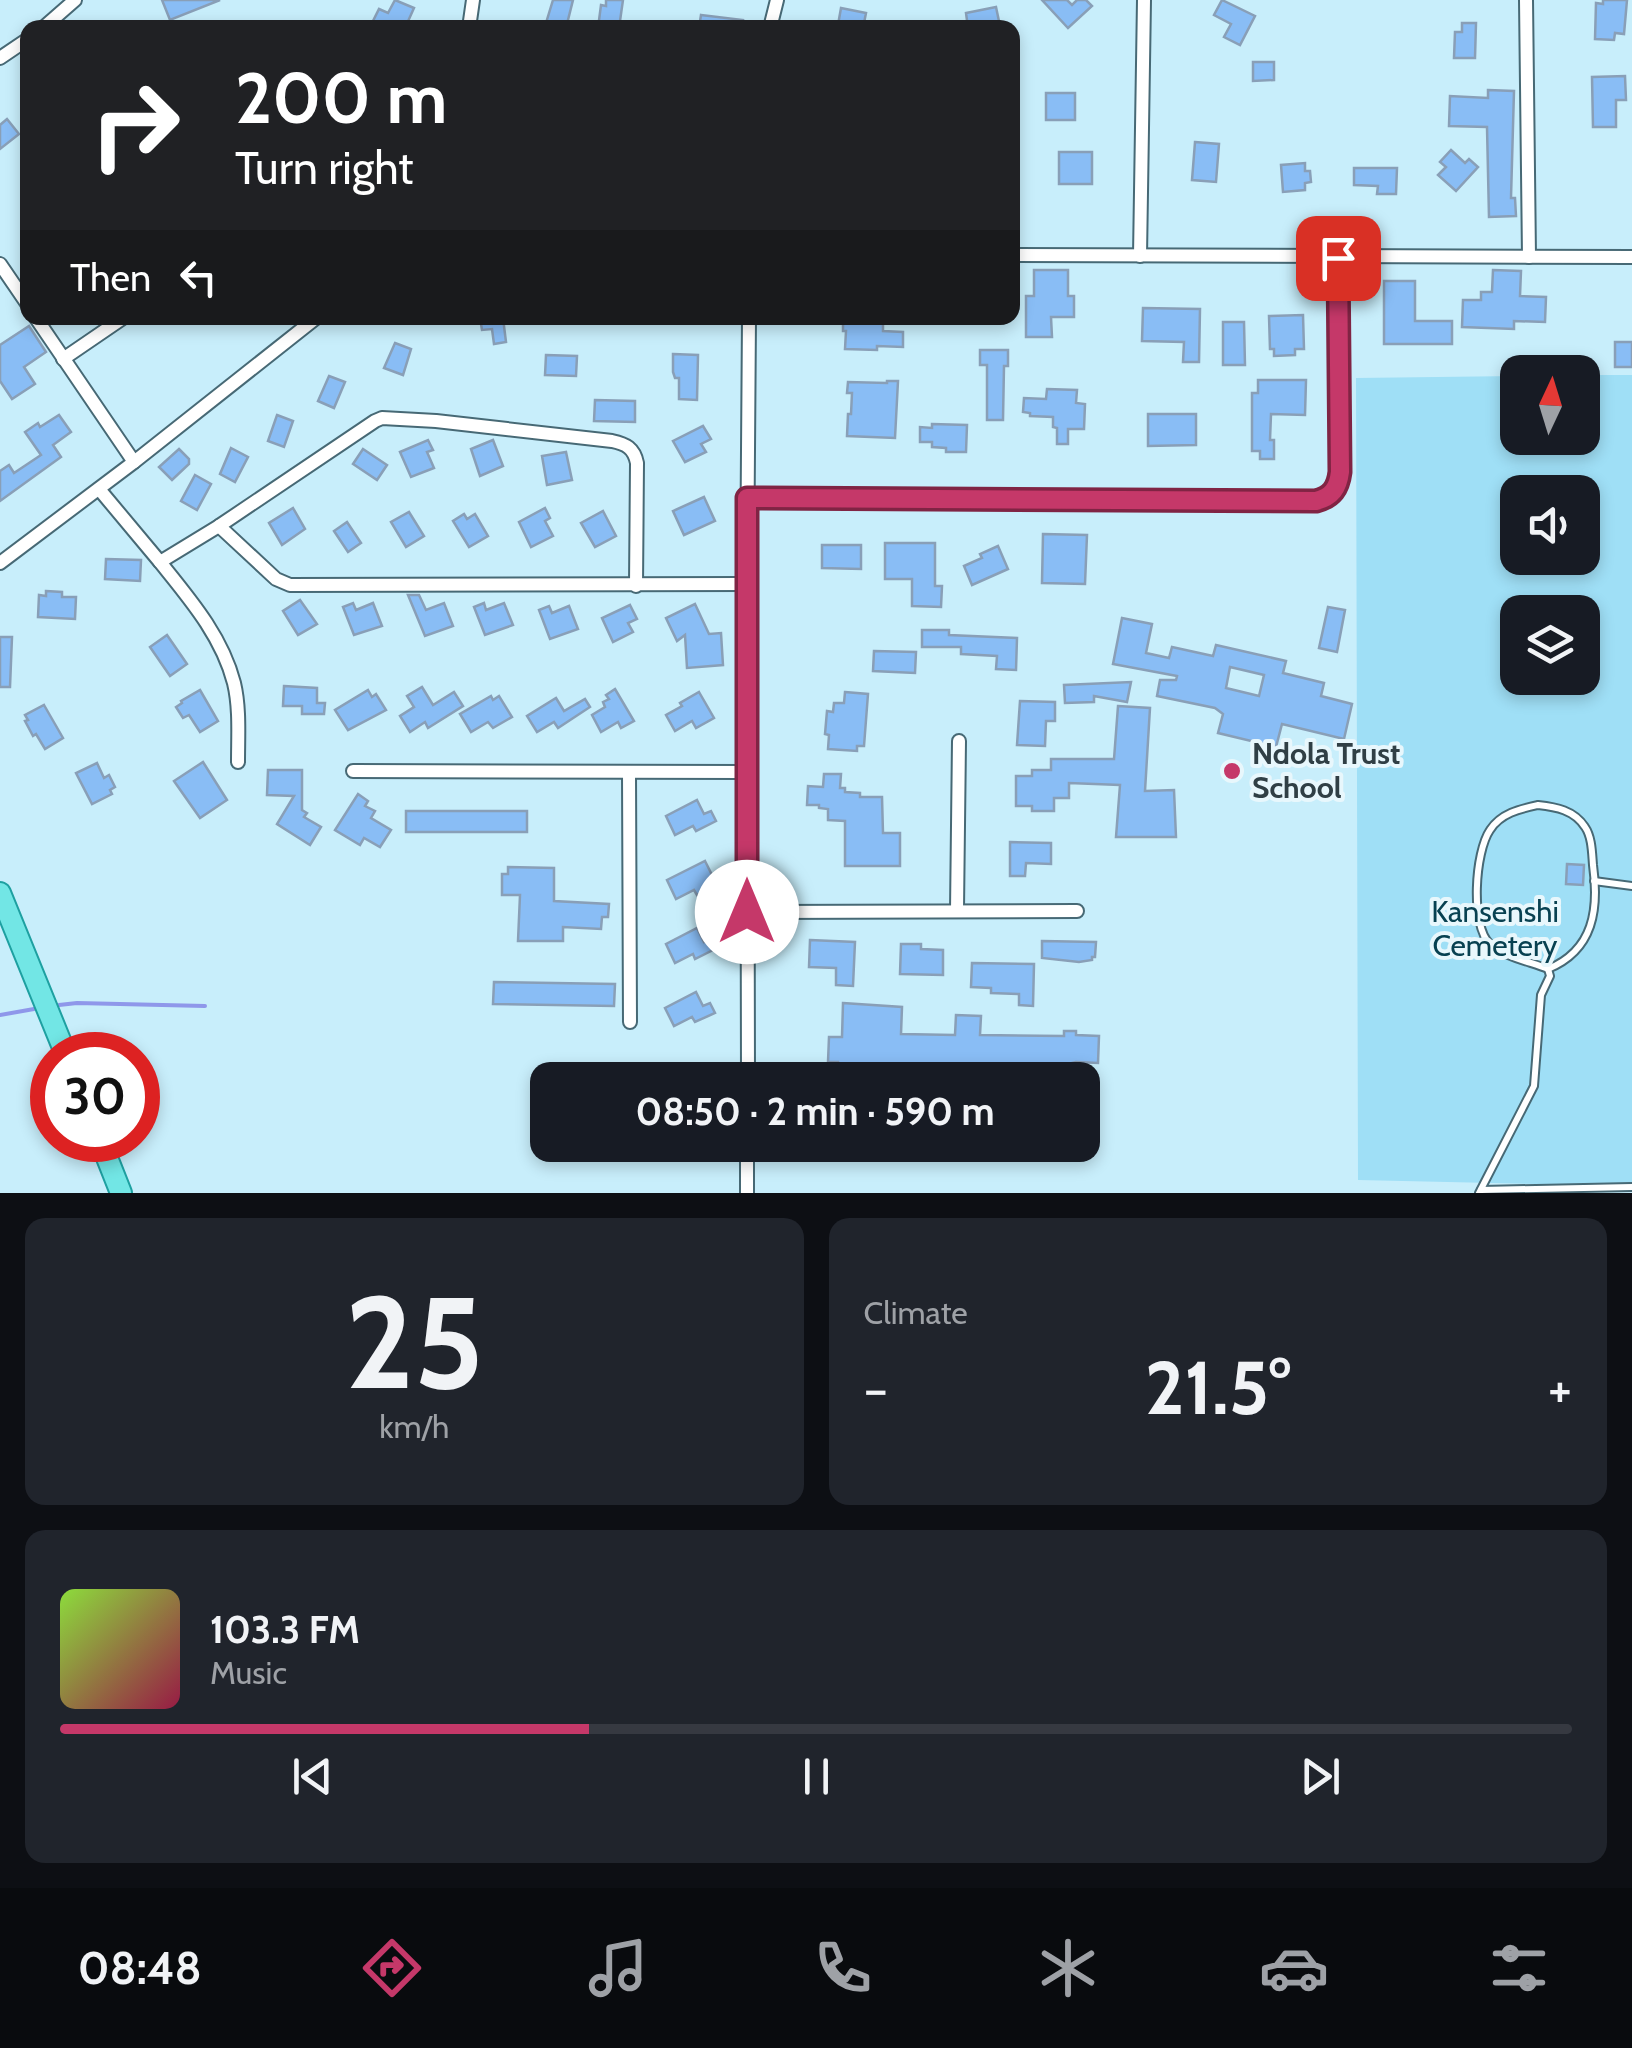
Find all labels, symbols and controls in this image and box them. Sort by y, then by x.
text: 200 m [235,55,447,141]
icon: right [70,60,200,190]
text: Turn right [235,141,414,195]
pin [1296,216,1381,301]
icon: arrive [1311,231,1366,286]
icon: left [171,250,226,305]
text: Then [70,254,151,301]
north arrow [1500,355,1600,455]
map controls [1500,355,1600,695]
button: sound [1500,475,1600,575]
button: layers [1500,595,1600,695]
place label: Ndola Trust School [1252,735,1400,806]
marker: Ndola Trust School [1221,760,1243,782]
position arrow [695,860,799,964]
park label: Kansenshi Cemetery [1431,893,1559,964]
speed limit sign: 30 [30,1032,160,1162]
text: 08:50 · 2 min · 590 m [635,1088,995,1135]
text: 25 [345,1263,484,1421]
text: Climate [864,1293,968,1332]
text: 21.5° [1145,1342,1291,1433]
text: − [864,1355,888,1422]
text: + [1548,1355,1572,1422]
text: km/h [379,1407,449,1446]
text: 103.3 FM [210,1606,360,1653]
text: Music [210,1653,287,1692]
icon: previous [285,1749,340,1804]
icon: pause [789,1749,844,1804]
icon: next [1293,1749,1348,1804]
icon: directions [357,1933,427,2003]
icon: music [583,1933,653,2003]
icon: phone [808,1933,878,2003]
icon: climate [1033,1933,1103,2003]
icon: car [1259,1933,1329,2003]
icon: filters [1484,1933,1554,2003]
text: 08:48 [78,1941,202,1995]

